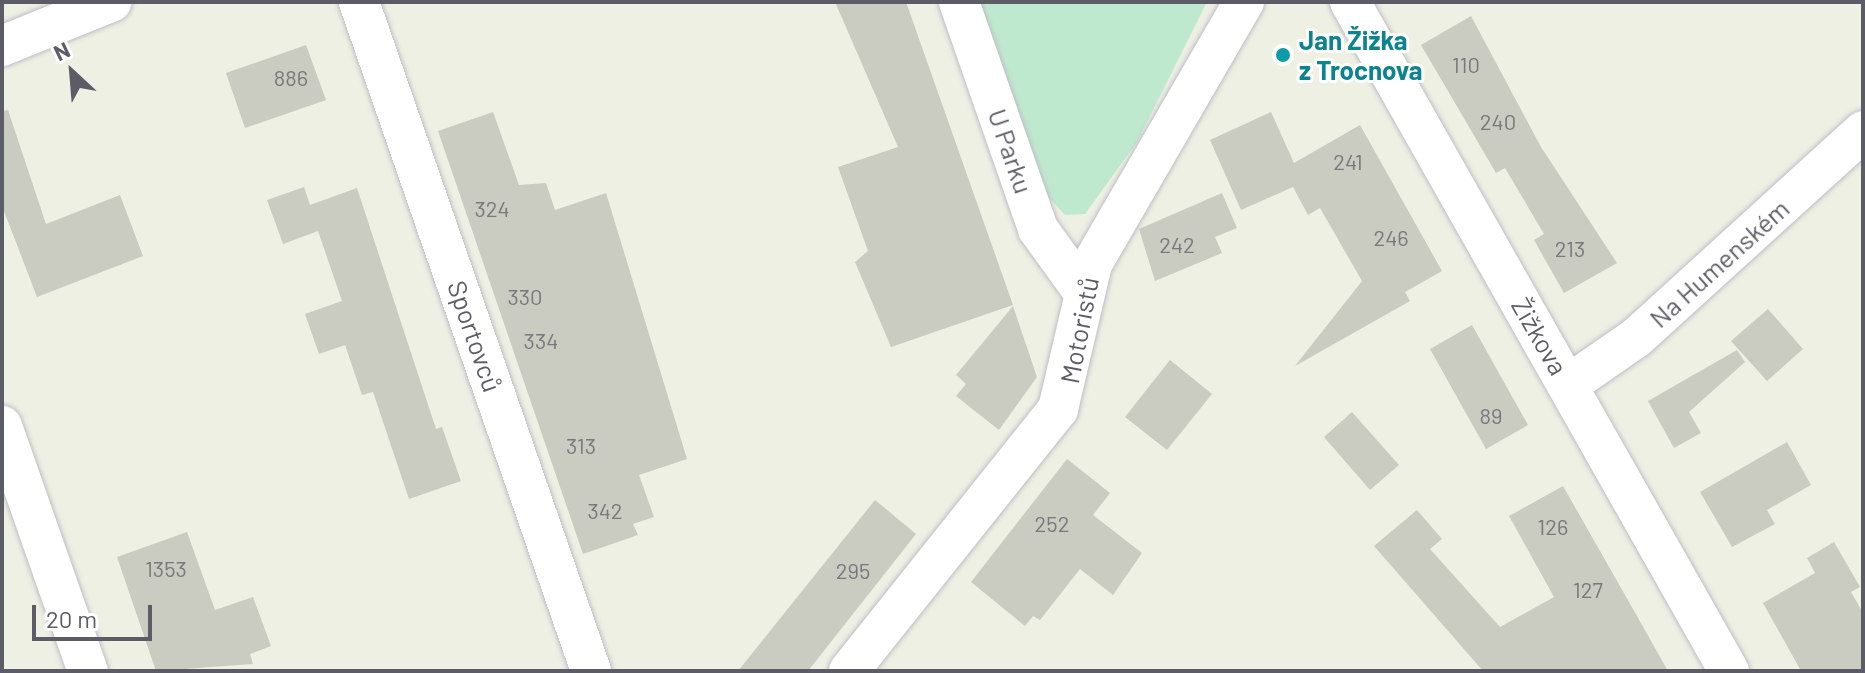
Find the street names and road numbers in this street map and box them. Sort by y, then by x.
street label: U Parku [982,105,1040,197]
street label: Na Humenském [1643,192,1795,334]
street label: Motoristů [1053,274,1105,386]
street label: Sportovců [441,276,509,396]
street label: Žižkova [1505,292,1575,380]

